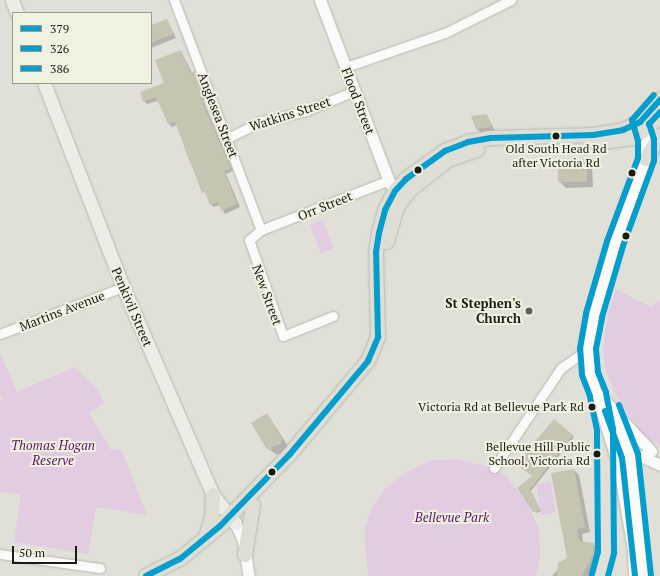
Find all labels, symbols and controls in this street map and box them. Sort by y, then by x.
legend [12,12,152,84]
text: 379 [50,21,69,36]
text: 326 [50,41,69,56]
text: 386 [50,61,69,76]
street label: Flood Street [338,65,378,137]
street label: Anglesea Street [195,70,241,160]
street label: Watkins Street [247,94,333,134]
marker: Old South Head Rd after Victoria Rd [551,131,561,141]
place label: Old South Head Rd after Victoria Rd [505,142,607,170]
unlabelled marker [413,165,423,175]
unlabelled marker [627,168,637,178]
street label: Orr Street [295,188,355,224]
unlabelled marker [621,231,631,241]
street label: New Street [249,263,285,327]
street label: Penkivil Street [108,265,156,349]
street label: Martins Avenue [17,287,107,335]
place label: St Stephen's Church [445,296,521,327]
marker: St Stephen's Church [524,306,534,316]
place label: Victoria Rd at Bellevue Park Rd [418,400,584,414]
marker: Victoria Rd at Bellevue Park Rd [587,402,597,412]
park label: Thomas Hogan Reserve [11,438,95,469]
place label: Bellevue Hill Public School, Victoria Rd [486,440,590,468]
marker: Bellevue Hill Public School, Victoria Rd [592,449,602,459]
unlabelled marker [267,467,277,477]
park label: Bellevue Park [415,509,489,525]
scale bar [14,538,79,564]
text: 50 m [19,545,45,560]

